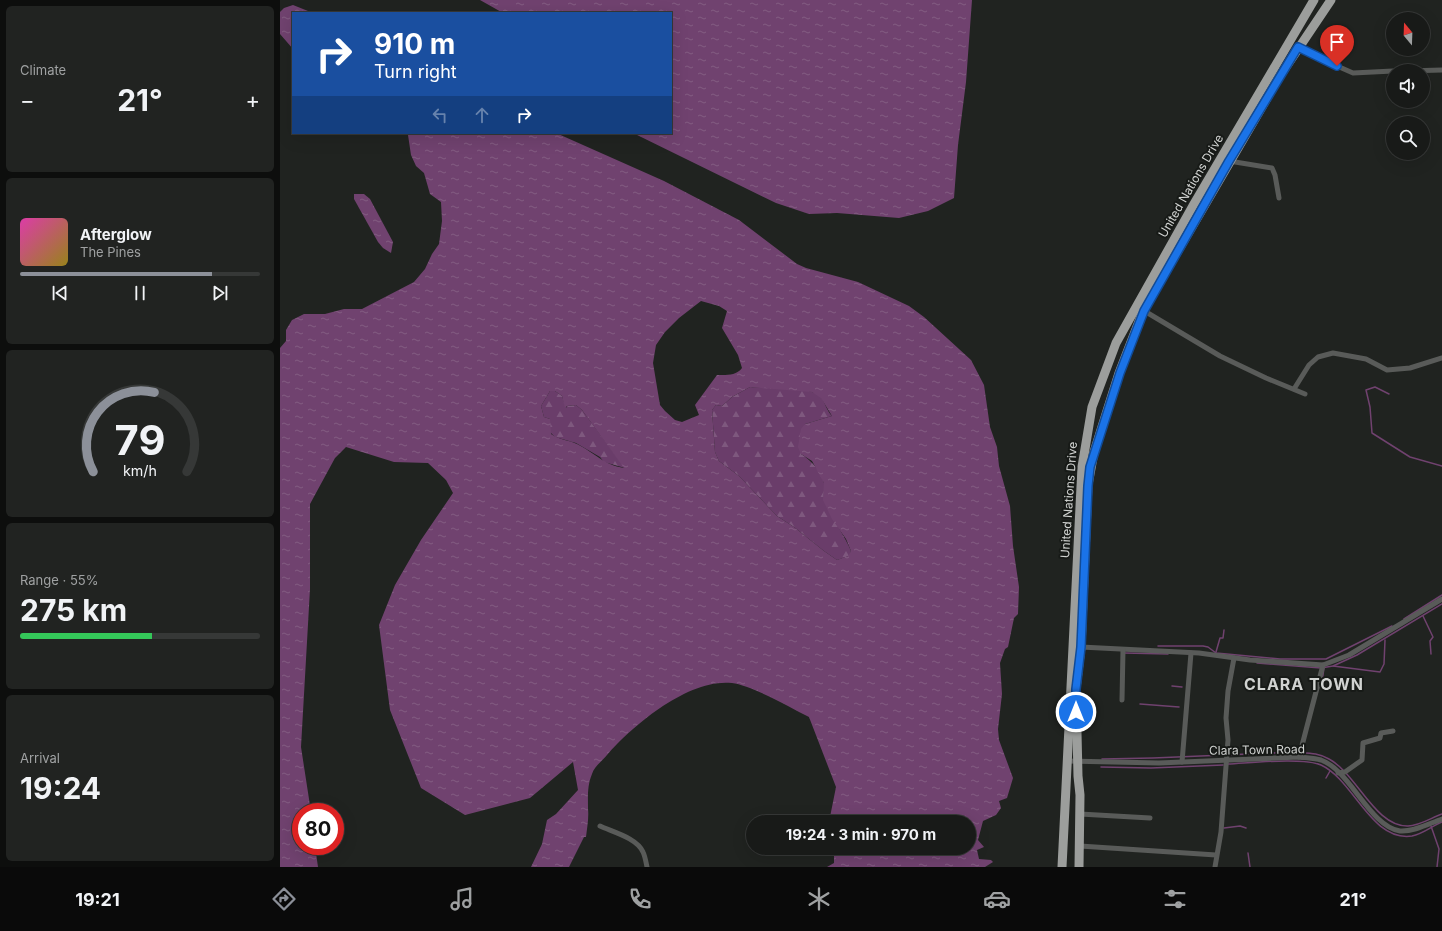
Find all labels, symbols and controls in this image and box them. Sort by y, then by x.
north arrow [1386,12,1430,56]
map controls [1386,12,1430,160]
pin [1320,25,1354,66]
text: 910 m [374,27,455,61]
icon: right [308,28,360,80]
icon: arrive [1326,31,1348,53]
text: Turn right [374,61,457,82]
text: Climate [20,62,66,78]
button: sound [1386,64,1430,108]
text: 21° [117,82,163,118]
text: − [20,87,35,113]
text: + [245,87,260,113]
icon: left [429,104,451,126]
icon: ahead [471,104,493,126]
icon: right [513,104,535,126]
button: search [1386,116,1430,160]
street label: United Nations Drive [1155,131,1226,240]
text: Afterglow [80,225,152,244]
text: The Pines [80,244,141,260]
icon: previous [49,282,71,304]
icon: pause [129,282,151,304]
icon: next [209,282,231,304]
text: 79 [115,414,165,464]
street label: United Nations Drive [1057,441,1080,559]
text: km/h [123,461,157,478]
text: Range · 55% [20,572,98,588]
text: 275 km [20,592,127,628]
district label: CLARA TOWN [1244,674,1364,694]
position arrow [1055,691,1097,733]
street label: Clara Town Road [1209,741,1305,758]
text: Arrival [20,750,60,766]
text: 19:24 [20,770,101,806]
speed limit sign: 80 [292,803,344,855]
text: 19:24 · 3 min · 970 m [786,825,936,844]
icon: directions [270,885,298,913]
icon: music [448,885,476,913]
icon: phone [626,885,654,913]
icon: climate [805,885,833,913]
icon: car [983,885,1011,913]
icon: filters [1161,885,1189,913]
text: 19:21 [75,889,120,910]
text: 21° [1339,889,1367,910]

